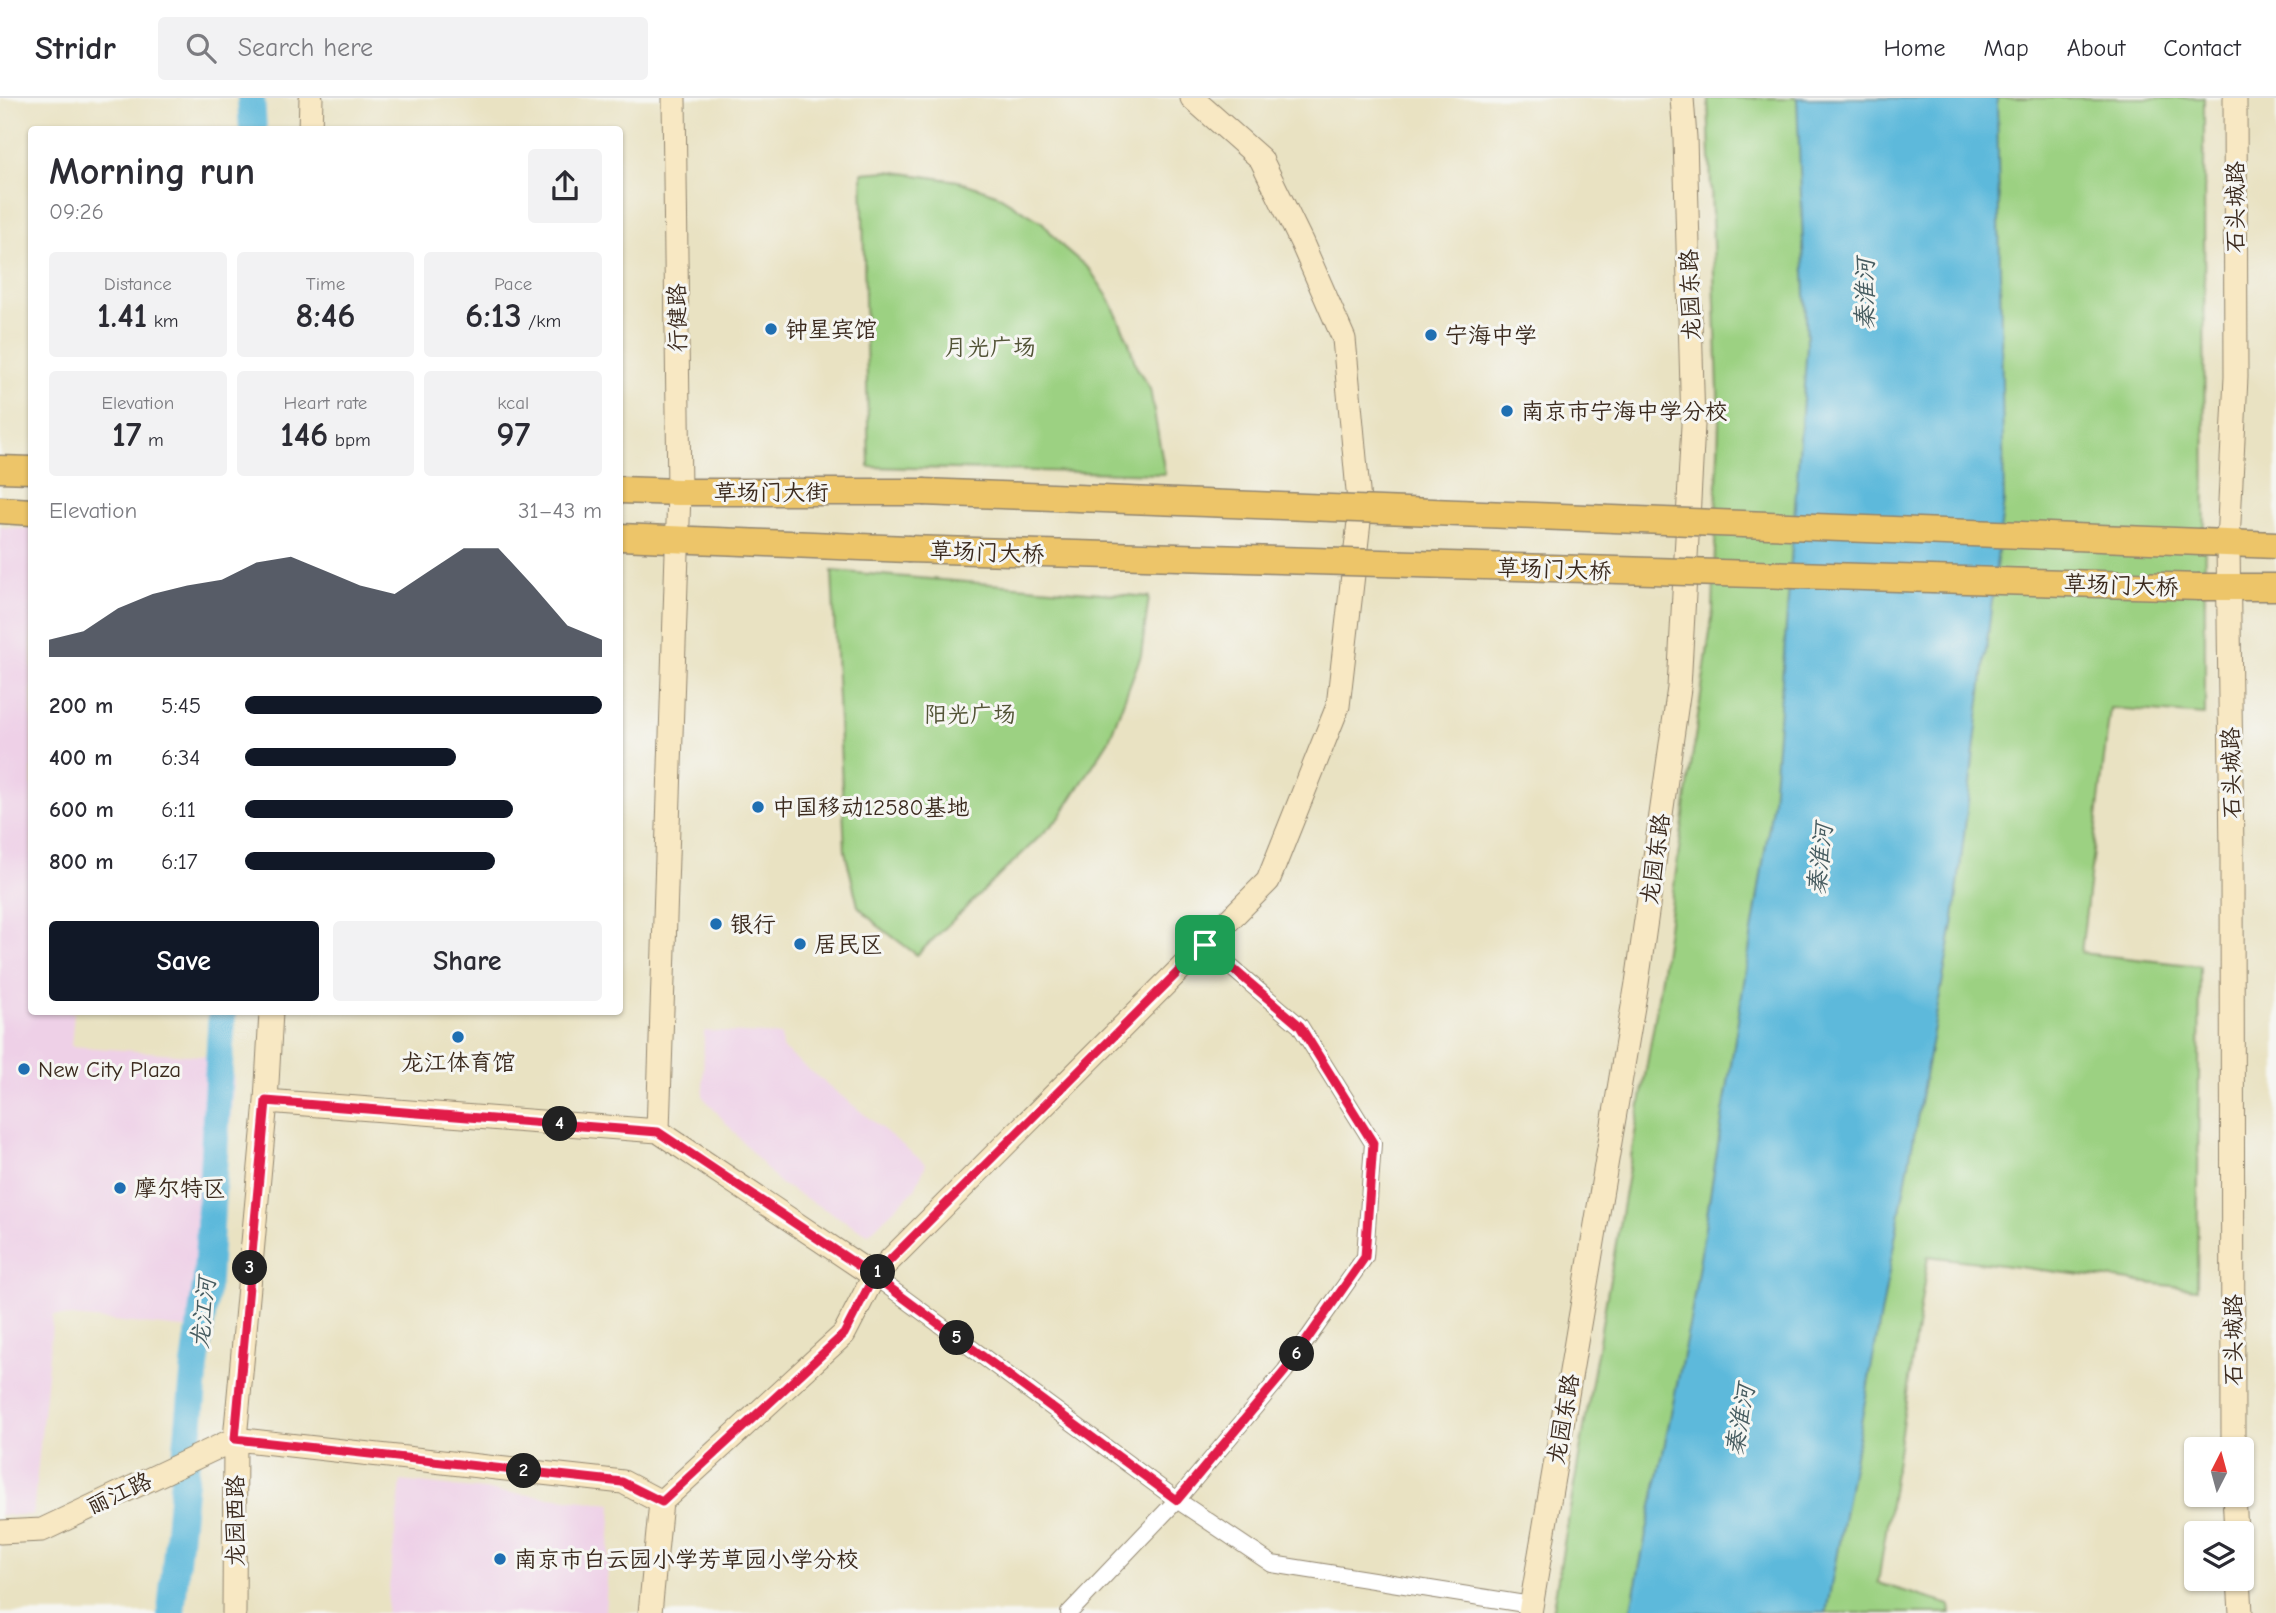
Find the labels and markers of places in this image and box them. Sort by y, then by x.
place label: 钟星宾馆 [785,316,877,343]
marker: 钟星宾馆 [763,321,779,337]
place label: 宁海中学 [1445,322,1537,349]
marker: 宁海中学 [1423,327,1439,343]
place label: 南京市宁海中学分校 [1521,398,1728,425]
marker: 南京市宁海中学分校 [1499,403,1515,419]
place label: 中国移动12580基地 [772,794,969,821]
marker: 中国移动12580基地 [750,799,766,815]
place label: 银行 [730,911,776,938]
pin [1175,915,1235,975]
marker: 银行 [708,916,724,932]
place label: 居民区 [814,931,883,958]
marker: 居民区 [792,936,808,952]
marker: 龙江体育馆 [450,1029,466,1045]
place label: 龙江体育馆 [401,1049,516,1076]
place label: New City Plaza [38,1056,181,1083]
marker: New City Plaza [16,1061,32,1077]
pin: 4 [542,1107,578,1142]
place label: 摩尔特区 [134,1175,226,1202]
marker: 摩尔特区 [112,1180,128,1196]
pin: 3 [232,1250,268,1286]
pin: 1 [860,1254,896,1290]
pin: 5 [940,1320,974,1356]
pin: 6 [1280,1336,1314,1372]
pin: 2 [506,1454,542,1488]
place label: 南京市白云园小学芳草园小学分校 [514,1546,859,1573]
marker: 南京市白云园小学芳草园小学分校 [492,1551,508,1567]

